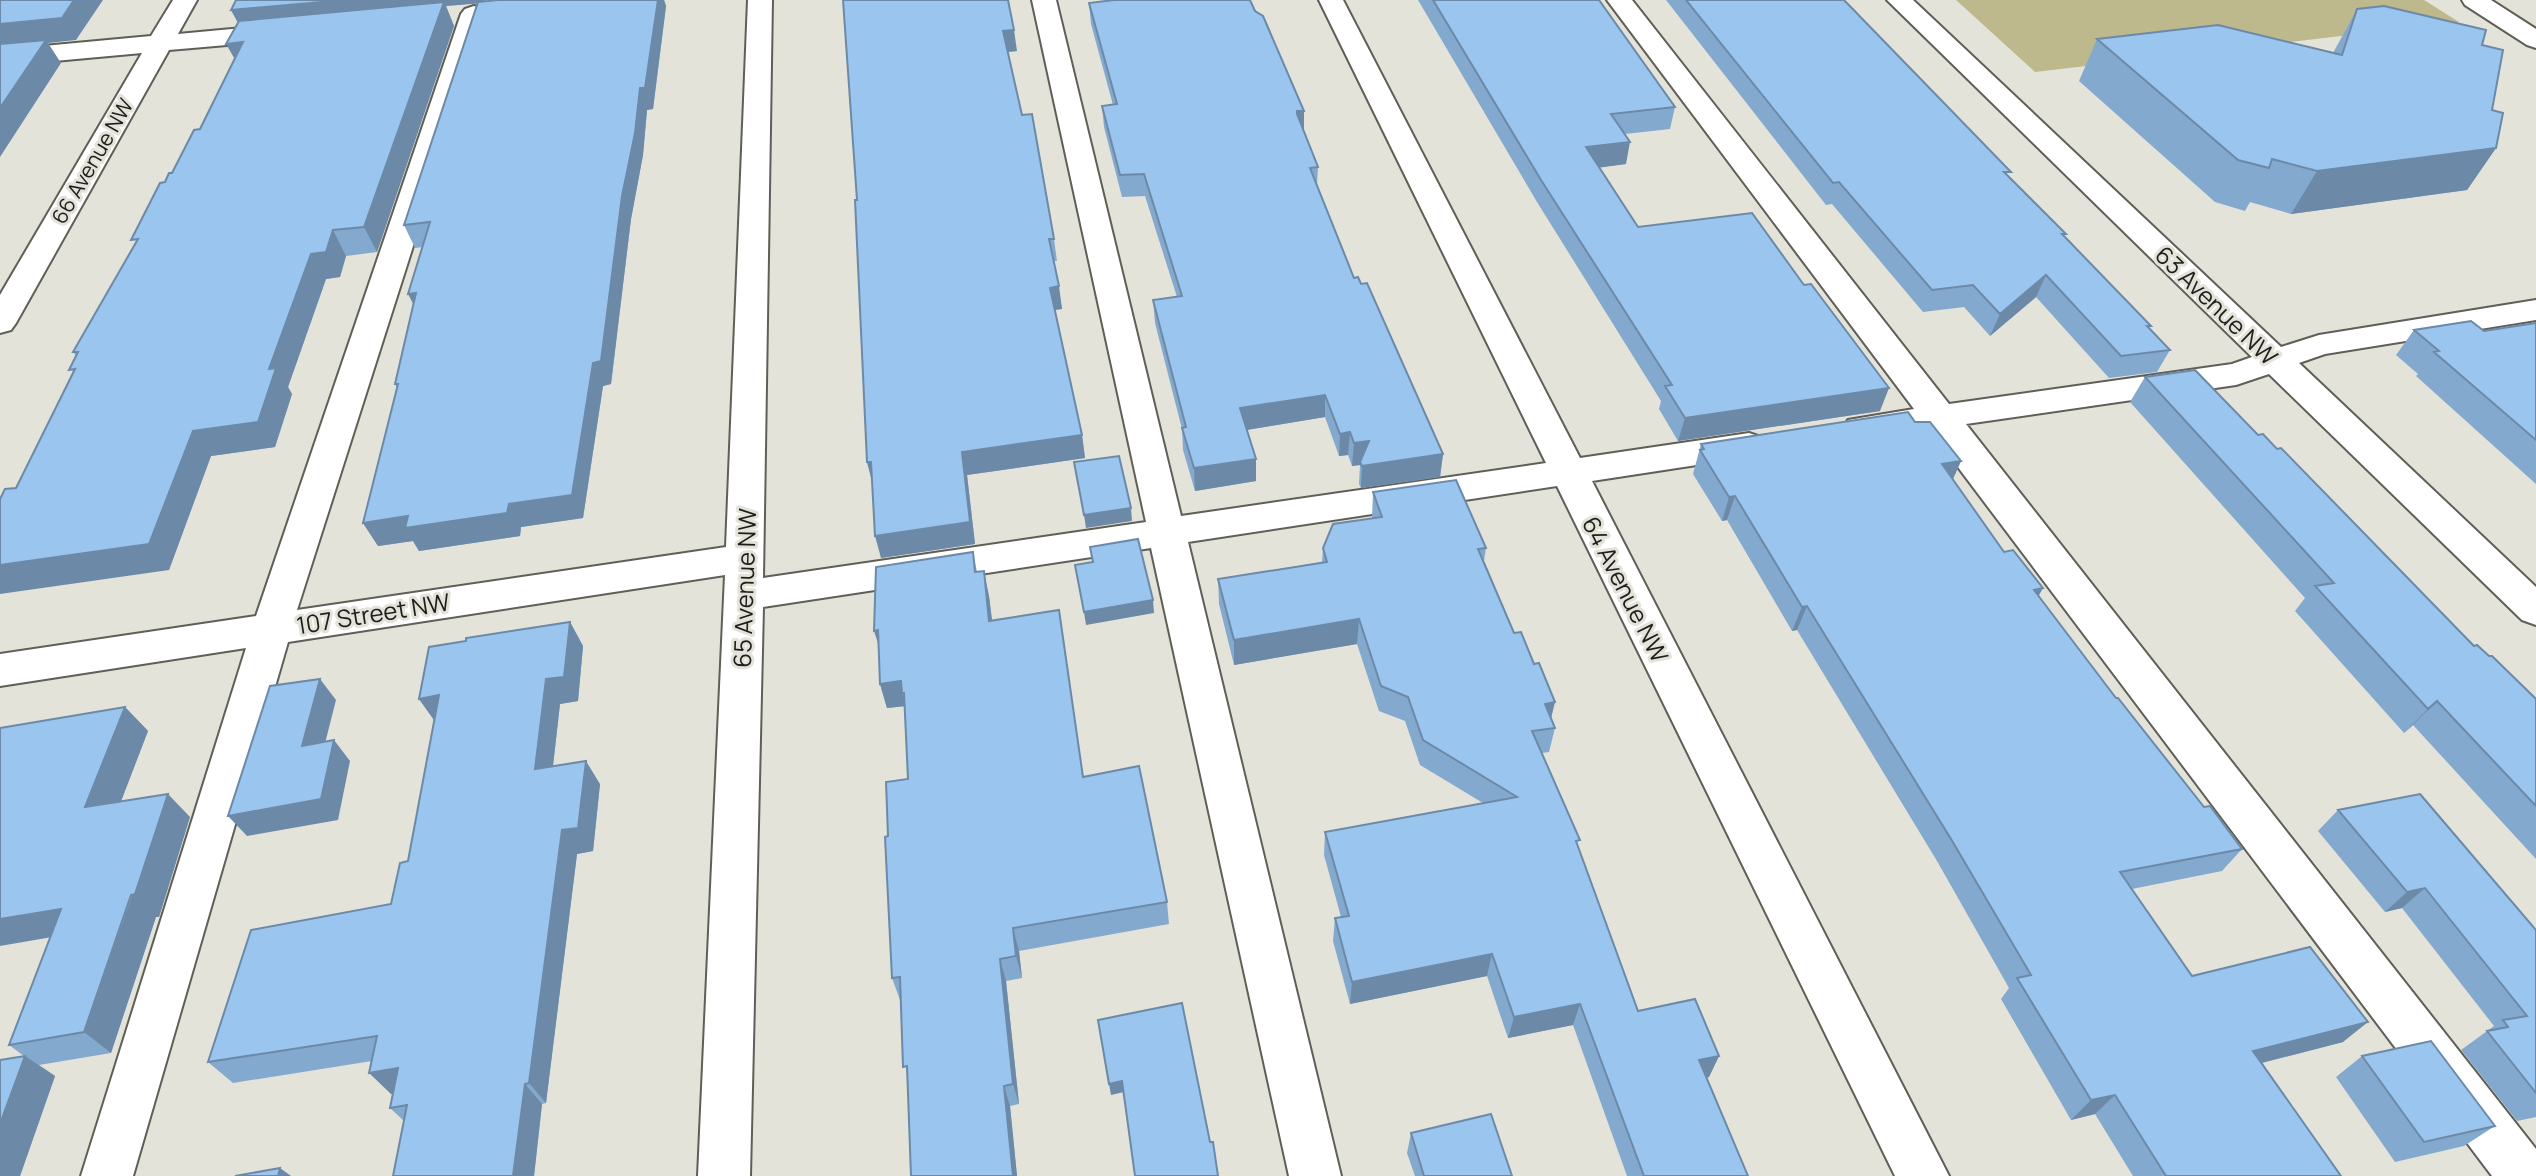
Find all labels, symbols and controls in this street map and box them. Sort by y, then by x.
street label: 66 Avenue NW [45,93,139,229]
street label: 63 Avenue NW [2148,238,2286,372]
street label: 65 Avenue NW [725,507,763,668]
street label: 64 Avenue NW [1575,510,1677,668]
street label: 107 Street NW [294,584,453,641]

